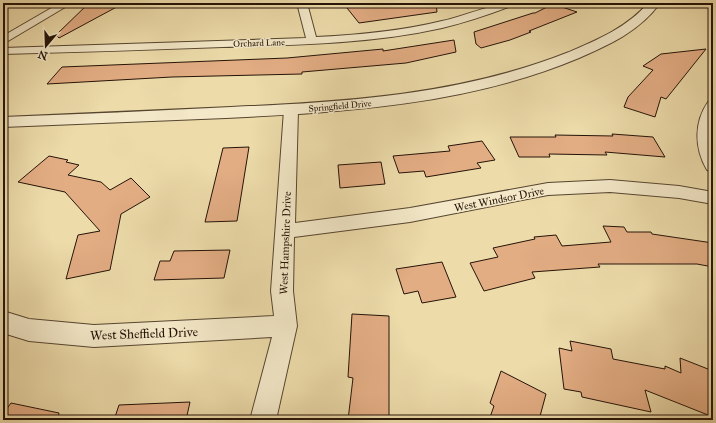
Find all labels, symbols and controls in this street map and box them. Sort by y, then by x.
north arrow [26,26,66,66]
street label: Orchard Lane [233,36,285,49]
text: N [36,47,49,63]
street label: Springfield Drive [308,97,372,115]
street label: West Windsor Drive [453,184,546,215]
street label: West Hampshire Drive [277,191,294,295]
street label: West Sheffield Drive [90,324,199,344]

